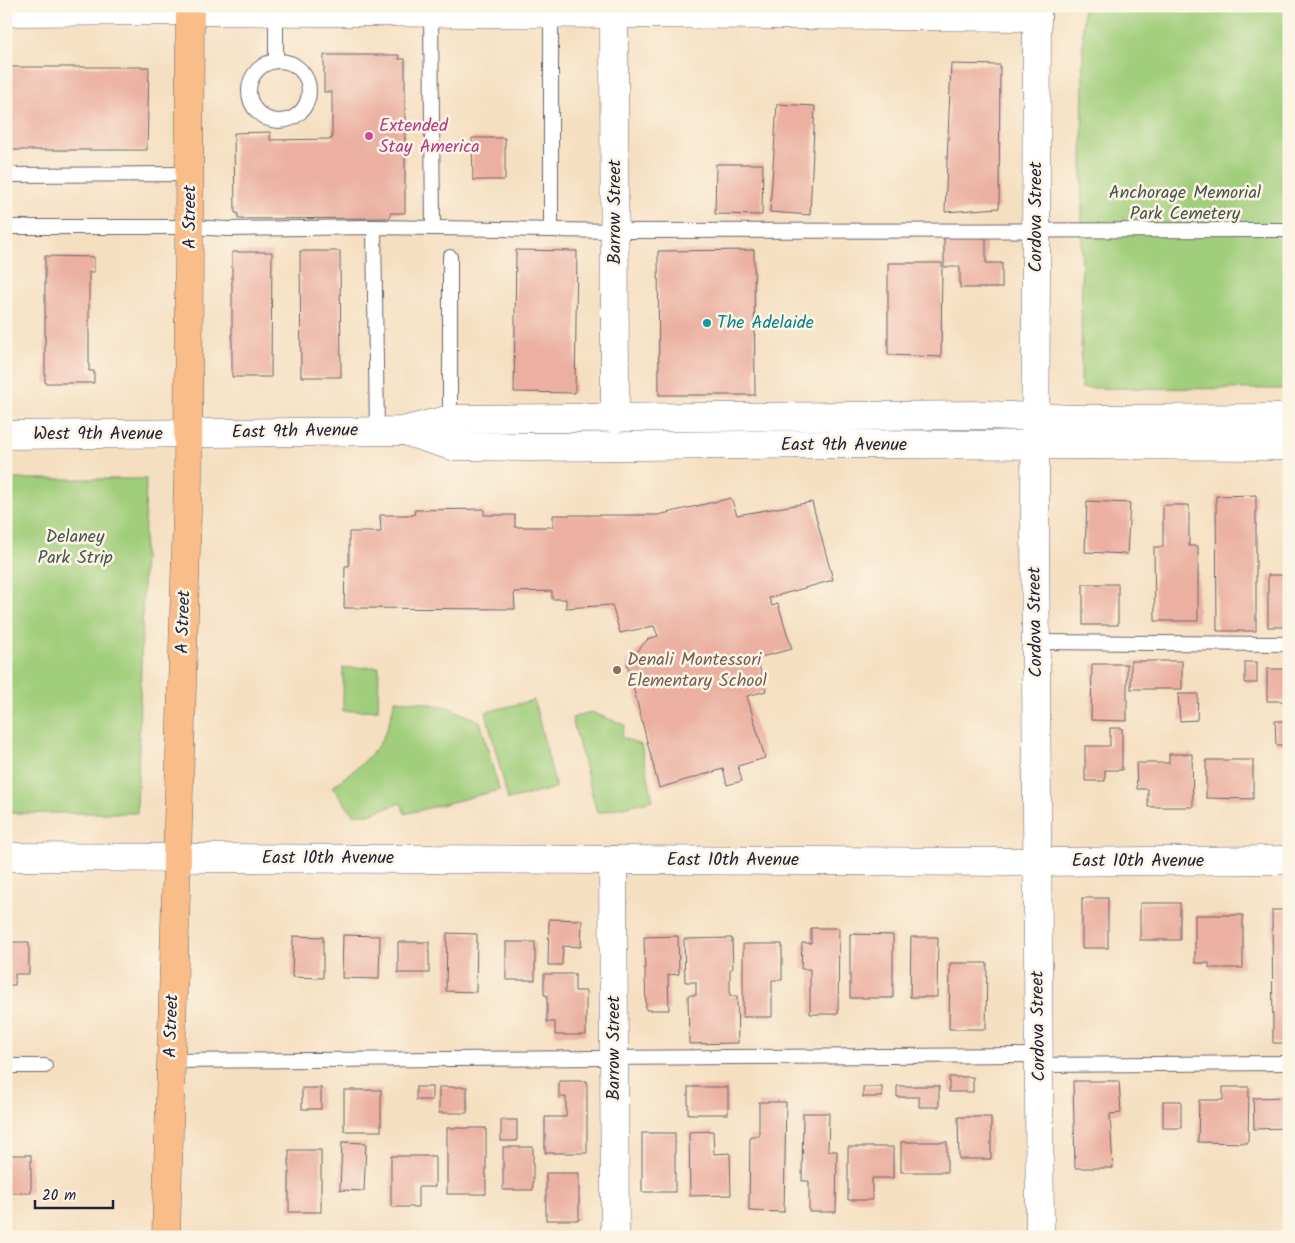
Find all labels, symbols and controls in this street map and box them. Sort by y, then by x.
place label: Extended Stay America [379,112,480,162]
marker: Extended Stay America [363,130,375,142]
street label: Barrow Street [601,158,630,264]
street label: Cordova Street [1022,161,1051,272]
park label: Anchorage Memorial Park Cemetery [1109,179,1262,229]
street label: A Street [176,184,205,249]
place label: The Adelaide [717,309,814,338]
marker: The Adelaide [701,317,713,329]
street label: East 9th Avenue [232,416,358,448]
street label: West 9th Avenue [33,420,163,449]
street label: East 9th Avenue [781,431,907,460]
park label: Delaney Park Strip [37,523,113,573]
street label: Cordova Street [1021,565,1051,678]
street label: A Street [168,589,200,654]
place label: Denali Montessori Elementary School [627,646,768,696]
marker: Denali Montessori Elementary School [611,664,623,676]
street label: East 10th Avenue [262,844,394,873]
street label: East 10th Avenue [667,846,799,875]
street label: East 10th Avenue [1072,847,1204,876]
street label: Cordova Street [1024,969,1054,1082]
street label: A Street [156,993,188,1058]
street label: Barrow Street [600,994,629,1100]
scale bar [35,1178,112,1210]
text: 20 m [42,1184,76,1208]

